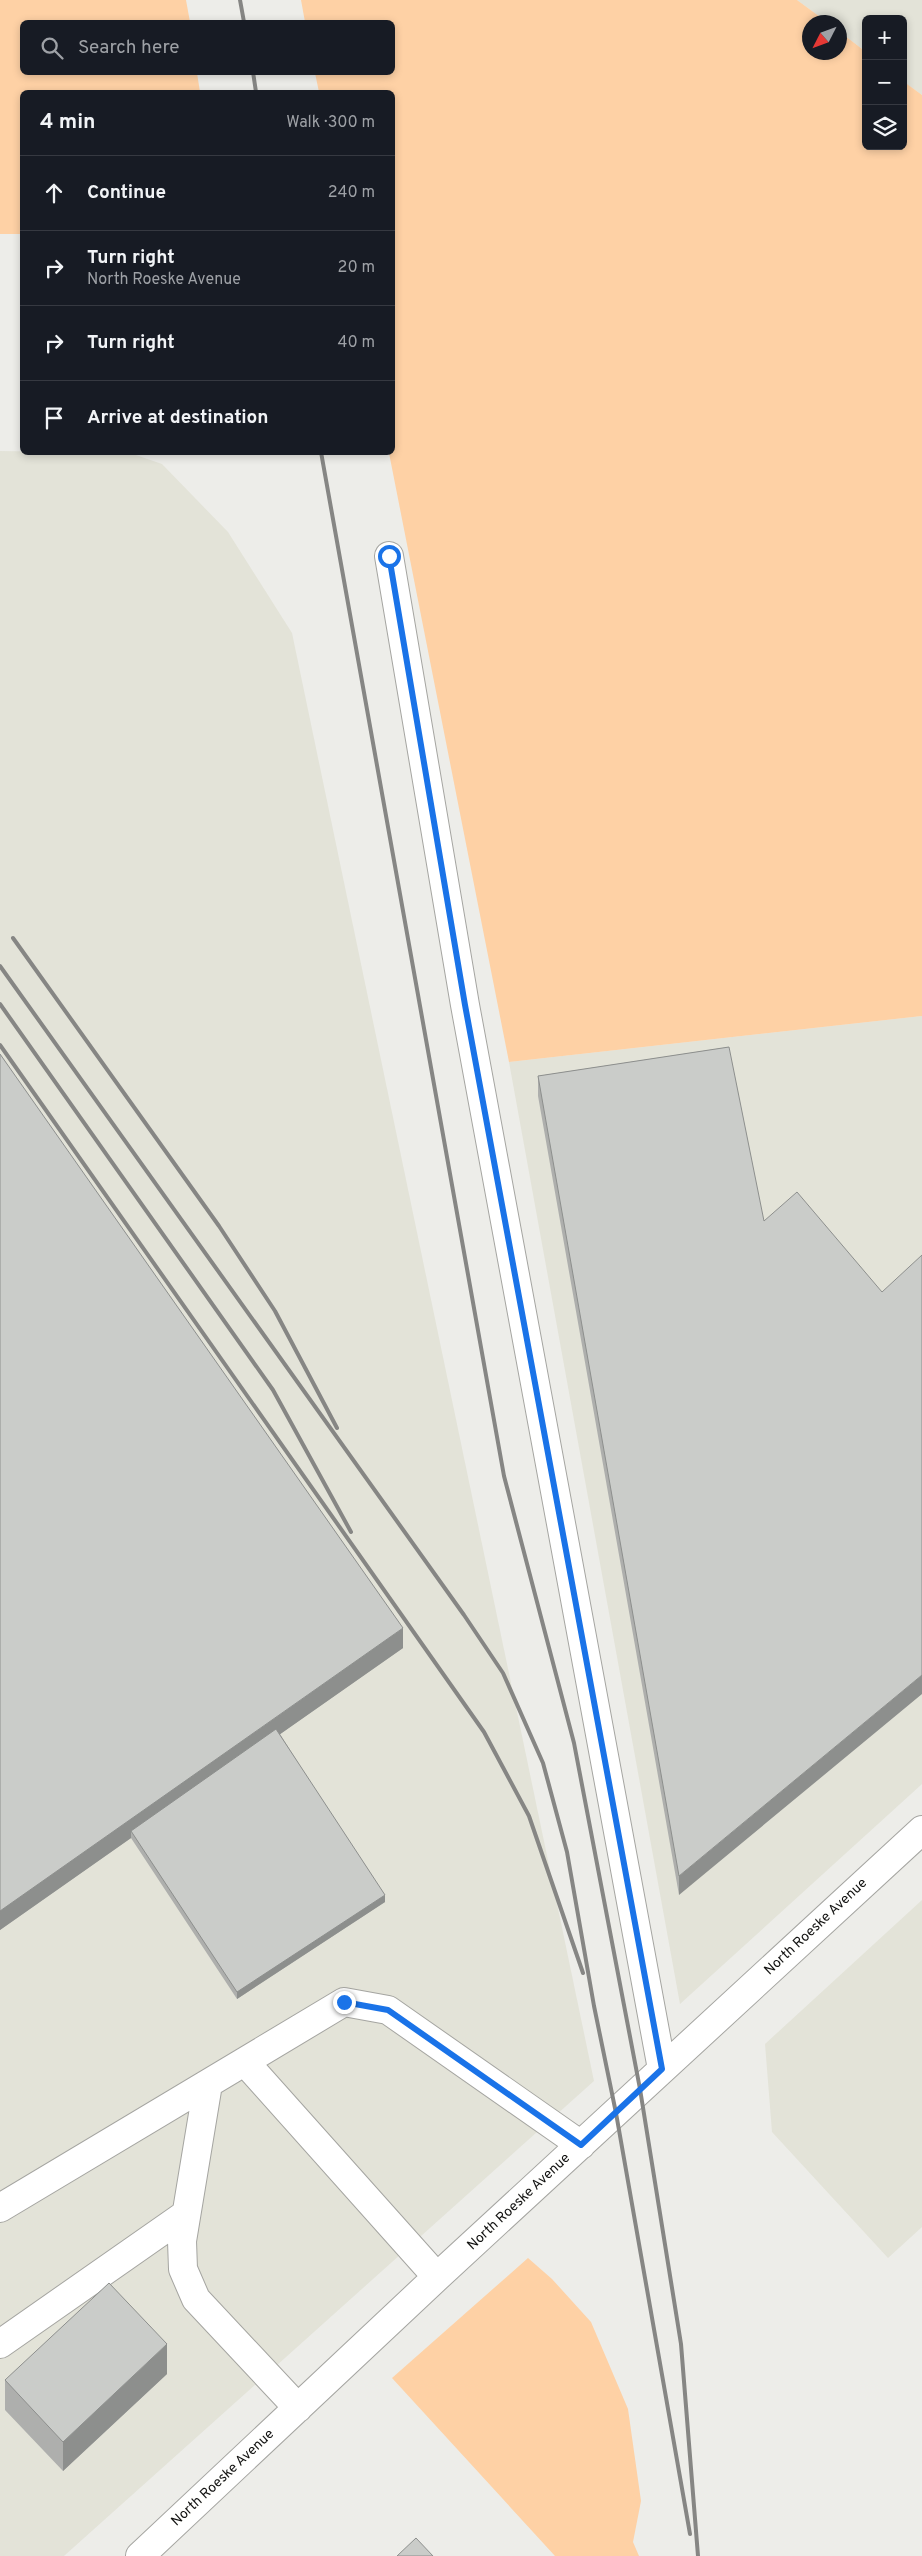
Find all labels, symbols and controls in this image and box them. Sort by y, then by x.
north arrow [802,15,847,60]
map controls [862,15,907,150]
button: + [862,15,907,60]
search box [20,20,395,75]
icon: search [38,34,66,62]
text: Search here [78,36,180,60]
button: − [862,60,907,105]
button: layers [862,105,907,150]
text: 4 min [40,109,96,136]
text: Walk · 300 m [286,113,375,133]
icon: ahead [40,179,68,207]
text: Continue [87,181,166,205]
text: 240 m [328,183,375,203]
text: Turn right [87,246,175,270]
icon: right [40,254,68,282]
text: 20 m [338,258,375,278]
text: North Roeske Avenue [87,270,241,290]
icon: right [40,329,68,357]
text: Turn right [87,331,175,355]
text: 40 m [337,333,375,353]
icon: arrive [40,404,68,432]
text: Arrive at destination [87,406,268,430]
route start [378,545,401,568]
street label: North Roeske Avenue [761,1875,871,1979]
route end [333,1991,356,2014]
street label: North Roeske Avenue [464,2150,574,2254]
street label: North Roeske Avenue [168,2426,278,2530]

